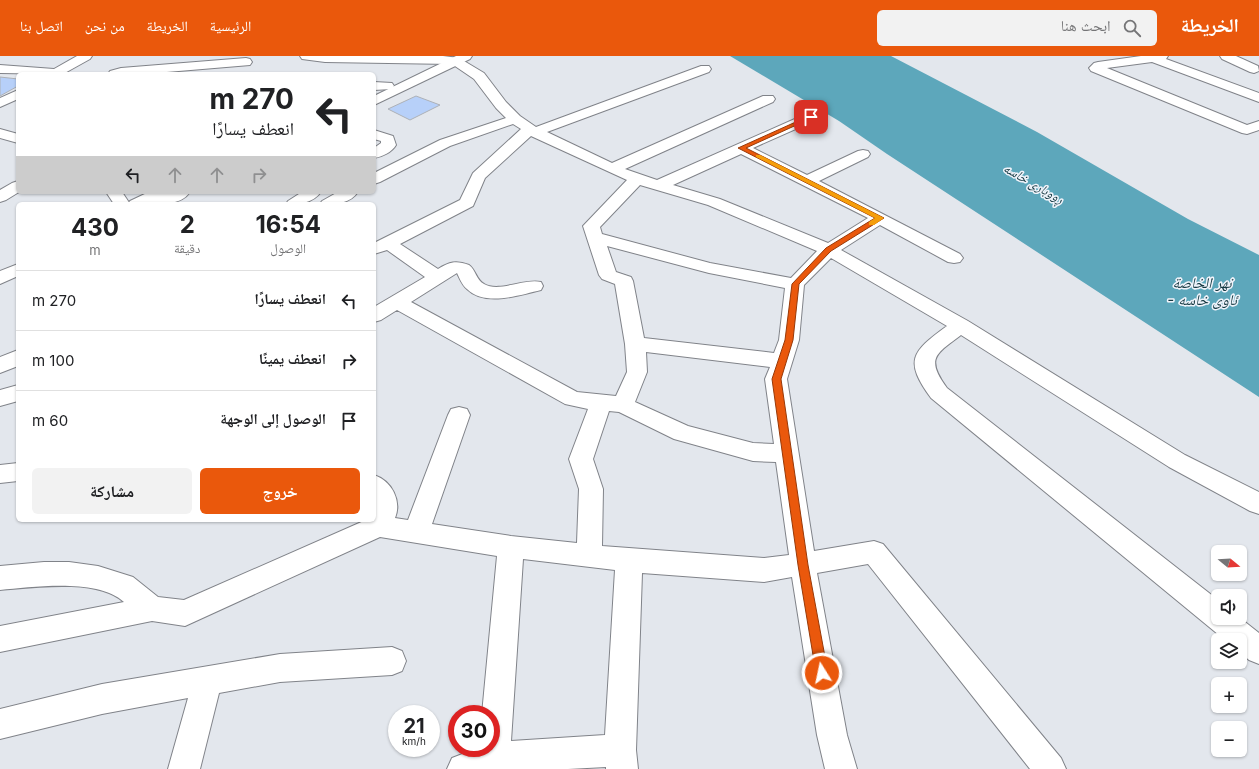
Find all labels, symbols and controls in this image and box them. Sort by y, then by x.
search box [877,10,1157,46]
text: الخريطة [1181,14,1239,37]
text: ابحث هنا [1061,16,1111,35]
text: اتصل بنا [20,17,63,34]
text: من نحن [85,17,125,34]
text: الخريطة [147,17,188,34]
text: الرئيسية [210,17,251,34]
icon: search [1121,17,1143,39]
text: 270 m [209,82,294,116]
icon: left [308,88,360,140]
pin [794,100,828,134]
icon: arrive [800,106,822,128]
text: انعطف يسارًا [212,118,294,139]
water label: ڕووباری خاسە [1000,159,1067,209]
icon: left [122,164,144,186]
icon: ahead [164,164,186,186]
icon: ahead [206,164,228,186]
icon: right [248,164,270,186]
text: 2 [180,210,195,239]
text: 16:54 [255,210,321,239]
text: 430 [71,213,119,242]
text: دقيقة [174,240,200,256]
text: الوصول [270,240,306,256]
text: m [89,242,101,258]
water label: نهر الخاصة - ئاوی خاسە [1167,273,1240,309]
text: انعطف يسارًا [254,289,326,308]
icon: left [338,290,360,312]
text: 270 m [32,291,76,310]
text: انعطف يمينًا [259,349,326,368]
icon: right [338,350,360,372]
text: 100 m [32,351,74,370]
text: الوصول إلى الوجهة [220,409,326,428]
icon: arrive [338,410,360,432]
text: 60 m [32,411,68,430]
button: مشاركة [32,468,192,514]
button: خروج [200,468,360,514]
north arrow [1211,545,1247,581]
map controls [1211,545,1247,757]
button: sound [1211,589,1247,625]
button: layers [1211,633,1247,669]
position arrow [801,652,843,694]
button: + [1211,677,1247,713]
speed limit sign: 30 [448,705,500,757]
text: 21 [403,714,425,738]
button: − [1211,721,1247,757]
text: km/h [402,735,426,747]

